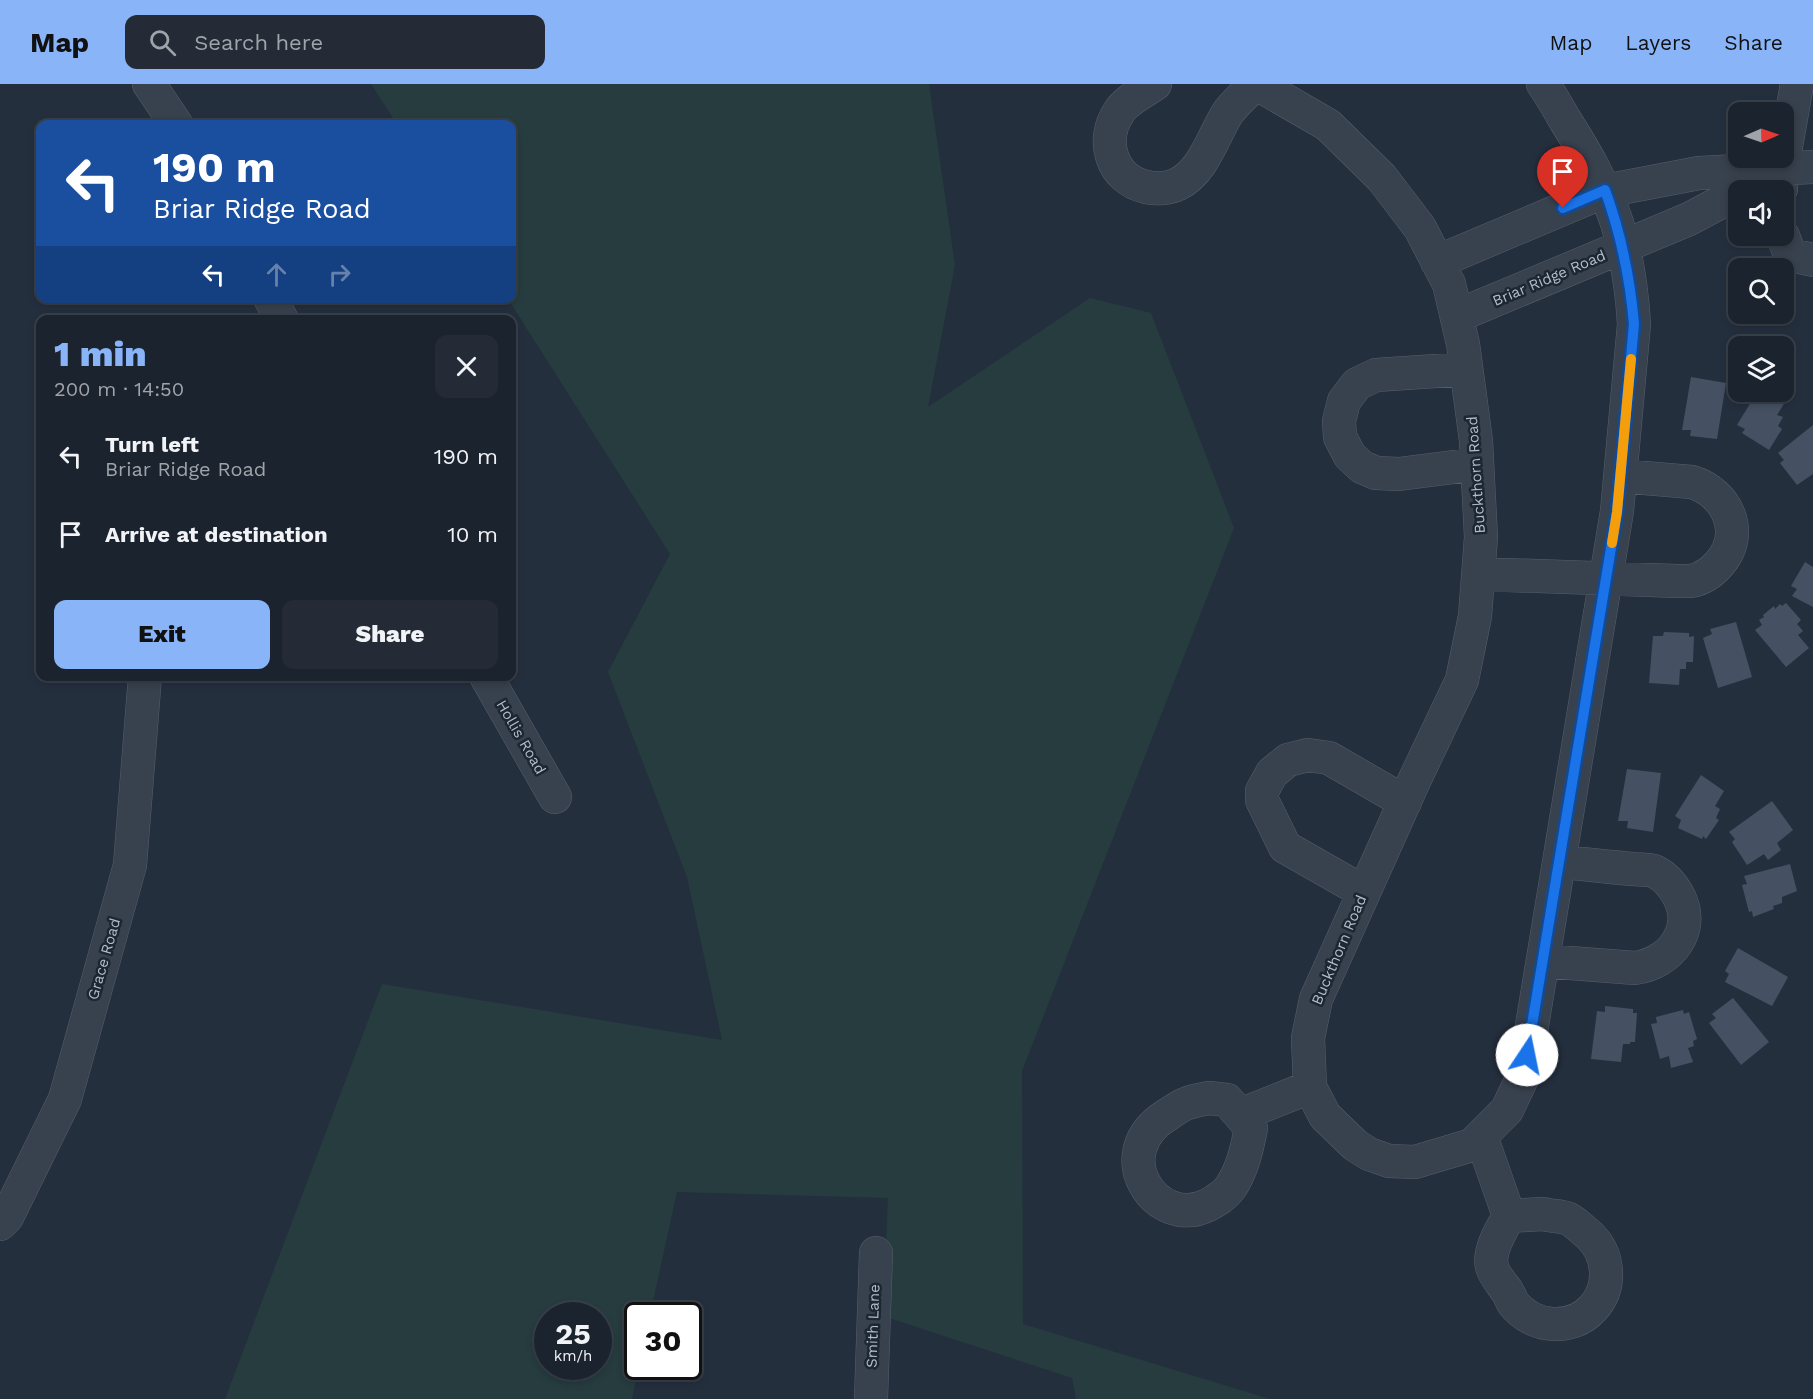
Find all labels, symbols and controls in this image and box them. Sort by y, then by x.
search box [125,15,545,69]
text: Map [30,26,89,59]
icon: search [146,26,179,59]
text: Search here [194,30,323,55]
text: Map [1549,30,1592,55]
text: Layers [1625,30,1691,55]
text: Share [1724,30,1783,55]
north arrow [1728,102,1794,168]
map controls [1728,102,1794,402]
text: 190 m [153,143,276,192]
icon: left [54,144,132,222]
pin [1537,146,1588,208]
icon: arrive [1546,155,1579,188]
button: sound [1728,180,1794,246]
text: Briar Ridge Road [153,193,371,225]
street label: Briar Ridge Road [1490,246,1608,310]
icon: left [197,258,230,291]
icon: ahead [260,258,293,291]
icon: right [323,258,356,291]
button: search [1728,258,1794,324]
text: 1 min [54,333,147,375]
button: close [435,335,498,398]
button: layers [1728,336,1794,402]
text: 200 m · 14:50 [54,377,184,401]
street label: Buckthorn Road [1463,416,1489,534]
text: Turn left [105,432,199,457]
icon: left [54,440,87,473]
text: 190 m [434,444,498,469]
text: Briar Ridge Road [105,457,266,481]
icon: arrive [54,518,87,551]
text: Arrive at destination [105,522,328,547]
text: 10 m [447,522,498,547]
button: Exit [54,600,270,669]
button: Share [282,600,498,669]
street label: Hollis Road [493,697,549,777]
street label: Buckthorn Road [1308,892,1370,1008]
street label: Grace Road [84,916,124,1002]
position arrow [1495,1023,1559,1087]
street label: Smith Lane [863,1284,883,1368]
speed limit sign: 30 [624,1302,702,1380]
text: 25 [555,1316,591,1351]
text: km/h [554,1347,592,1365]

